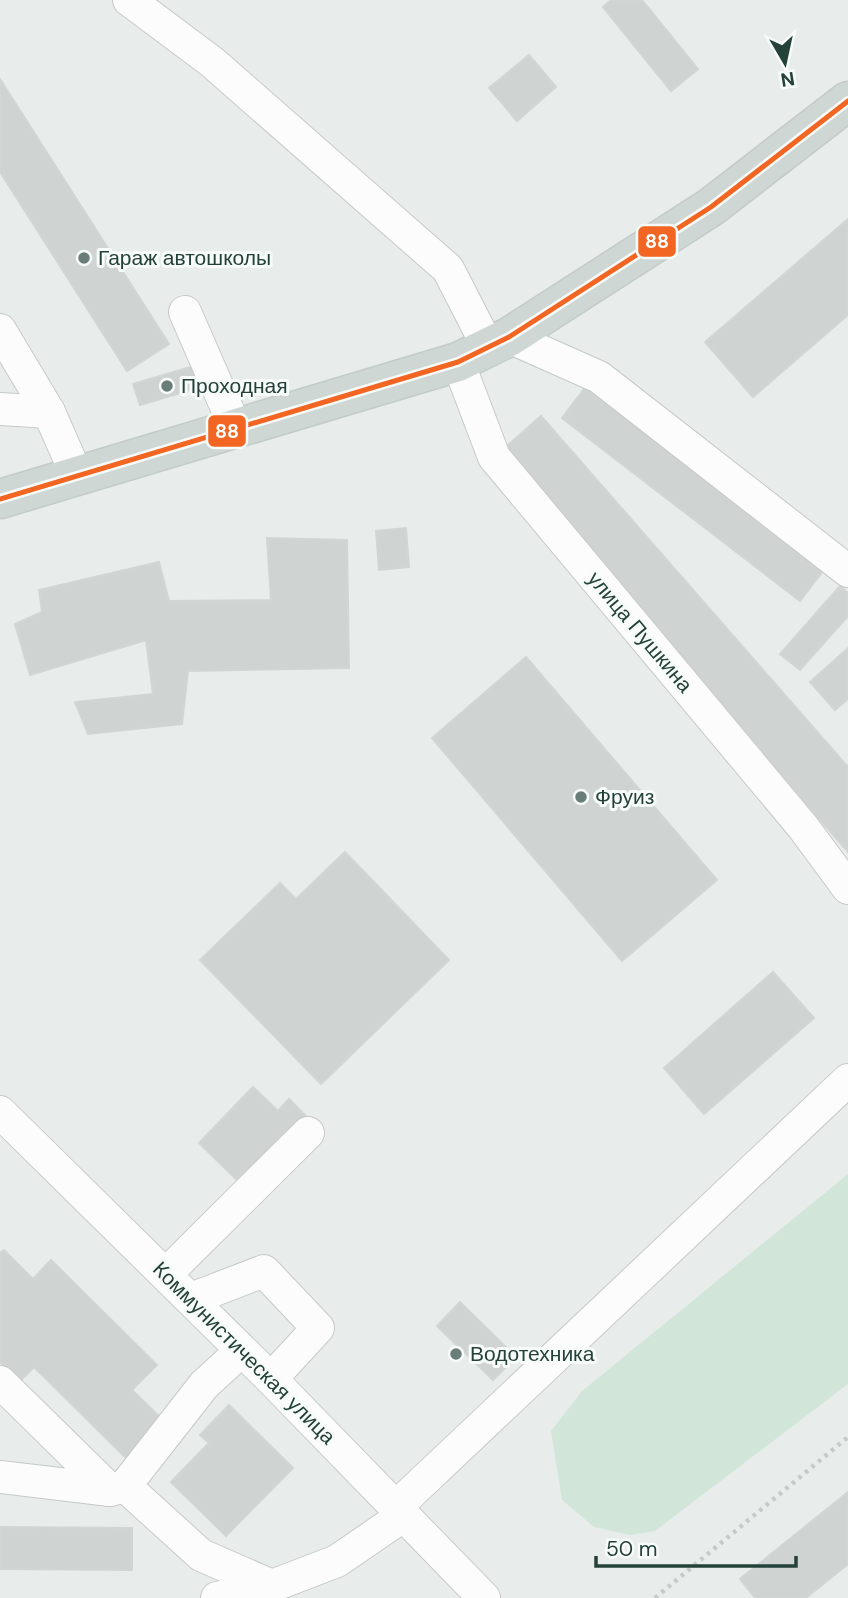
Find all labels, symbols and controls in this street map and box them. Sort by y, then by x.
north arrow [750,28,820,98]
text: N [779,66,796,93]
line badge: 88 [637,225,677,258]
text: 88 [645,229,669,254]
place label: Гараж автошколы [98,244,271,272]
marker: Гараж автошколы [76,250,92,266]
place label: Проходная [181,372,288,400]
marker: Проходная [159,378,175,394]
line badge: 88 [207,414,247,448]
text: 88 [215,419,239,444]
street label: улица Пушкина [581,566,699,699]
place label: Фруиз [595,783,654,811]
marker: Фруиз [573,789,589,805]
street label: Коммунистическая улица [146,1255,342,1451]
place label: Водотехника [470,1340,595,1368]
marker: Водотехника [448,1346,464,1362]
scale bar [596,1524,796,1568]
text: 50 m [606,1535,657,1563]

